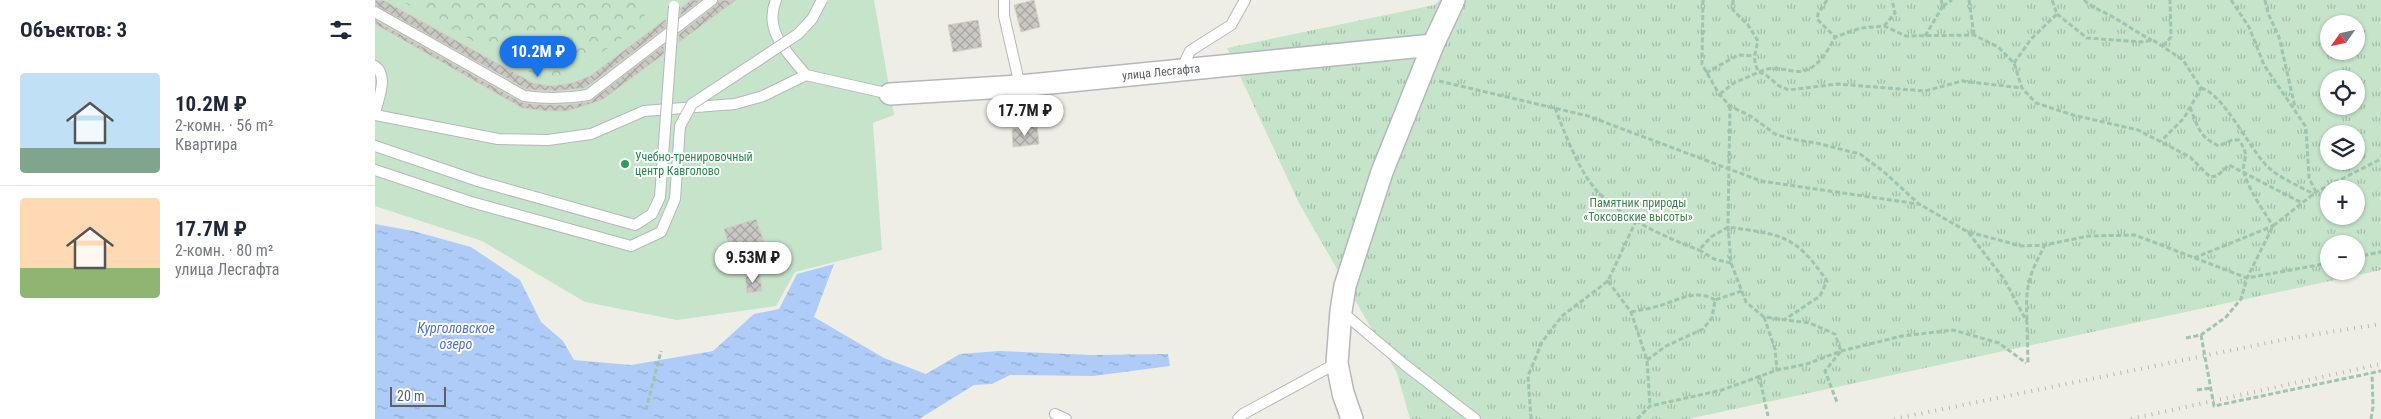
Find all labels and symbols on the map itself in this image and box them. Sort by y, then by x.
north arrow [2320,15,2365,60]
pin: 10.2M ₽ [492,36,584,78]
street label: улица Лесгафта [1121,61,1201,83]
pin: 17.7M ₽ [979,94,1071,137]
place label: Учебно-тренировочный центр Кавголово [635,150,753,178]
marker: Учебно-тренировочный центр Кавголово [619,158,631,170]
park label: Памятник природы «Токсовские высоты» [1583,196,1693,224]
pin: 9.53M ₽ [707,242,799,284]
water label: Курголовское озеро [417,320,495,352]
scale bar [390,384,446,407]

